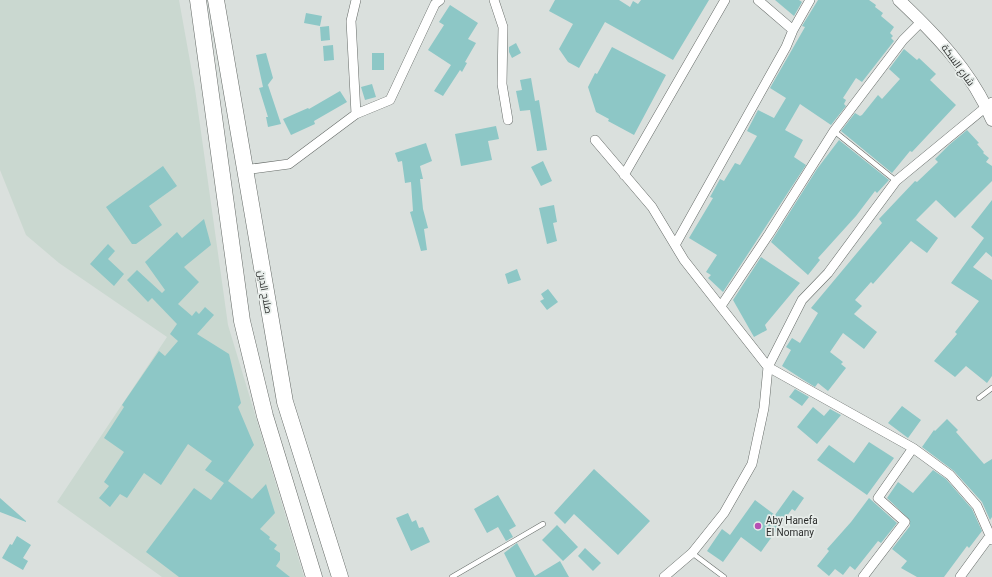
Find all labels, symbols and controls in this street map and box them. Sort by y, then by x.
street label: شارع السكة [939,42,977,88]
street label: صلاح الدين [255,270,274,315]
place label: Aby Hanefa El Nomany [766,515,818,538]
marker: Aby Hanefa El Nomany [753,521,763,531]

